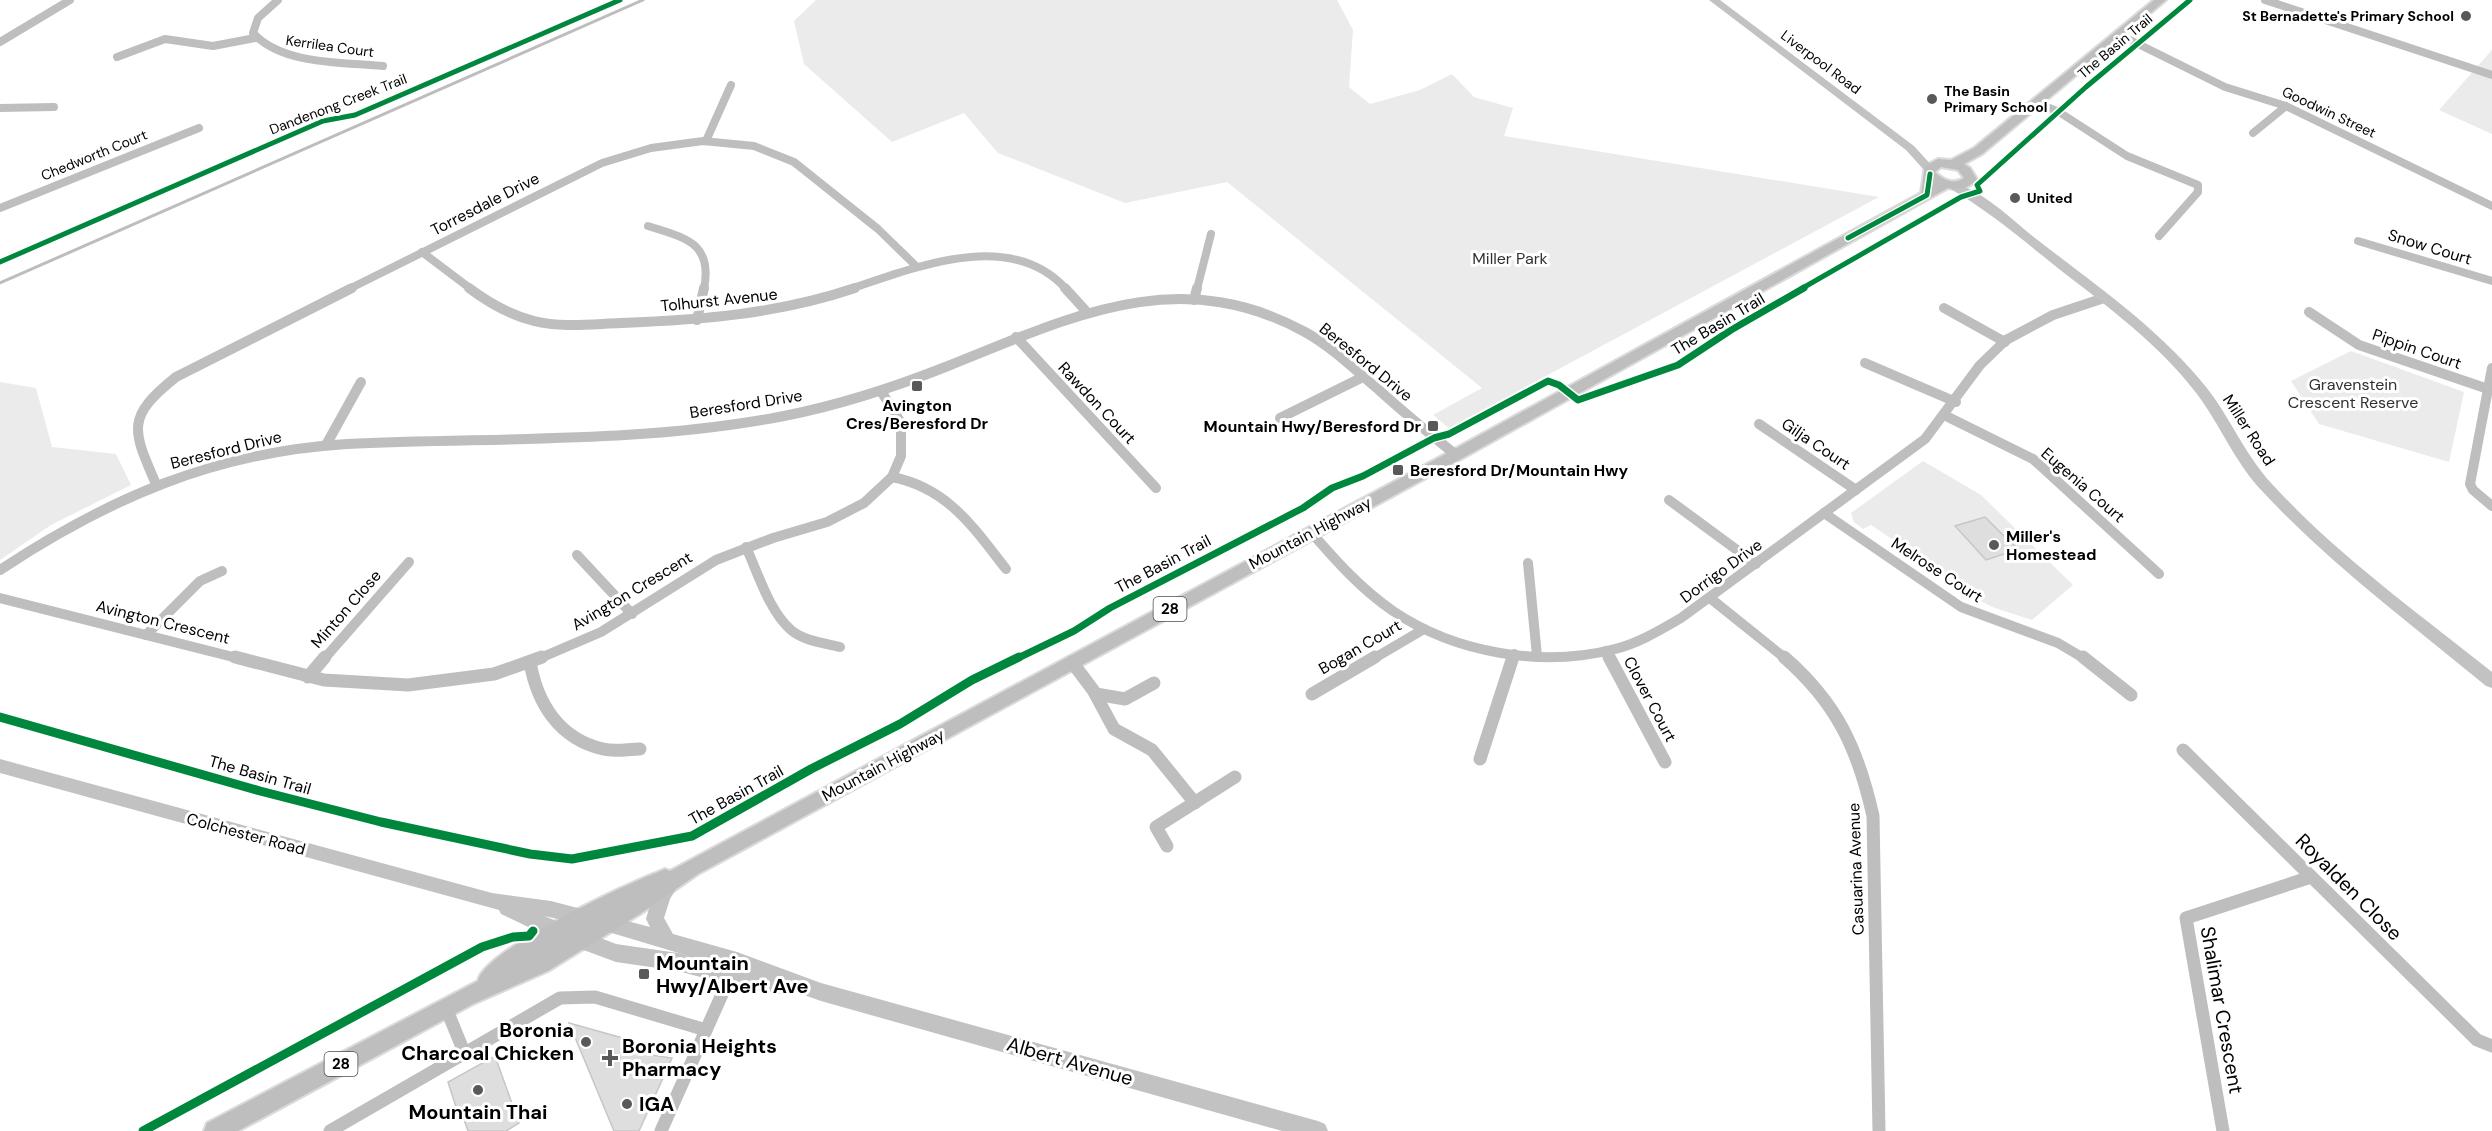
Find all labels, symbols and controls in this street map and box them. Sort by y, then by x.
place label: St Bernadette's Primary School [2242,7,2454,25]
street label: The Basin Trail [2074,9,2156,83]
marker: St Bernadette's Primary School [2459,9,2473,23]
street label: Liverpool Road [1777,26,1865,98]
street label: Kerrilea Court [285,31,375,61]
street label: Dandenong Creek Trail [267,69,409,139]
place label: The Basin Primary School [1944,82,2047,116]
street label: Goodwin Street [2279,82,2379,142]
marker: The Basin Primary School [1925,92,1939,106]
street label: Chedworth Court [38,125,150,185]
street label: Torresdale Drive [427,168,543,240]
place label: United [2027,189,2073,207]
marker: United [2008,191,2022,205]
street label: Snow Court [2386,224,2474,270]
park label: Miller Park [1472,248,1548,269]
street label: Tolhurst Avenue [659,283,779,317]
street label: The Basin Trail [1667,288,1769,360]
street label: Beresford Drive [1315,318,1417,406]
street label: Pippin Court [2370,324,2464,374]
street label: Rawdon Court [1054,357,1140,449]
park label: Gravenstein Crescent Reserve [2288,374,2418,413]
marker: Avington Cres/Beresford Dr [910,379,924,393]
street label: Beresford Drive [688,385,804,423]
street label: Miller Road [2218,390,2280,470]
place label: Avington Cres/Beresford Dr [846,395,989,434]
street label: Gilja Court [1777,413,1855,475]
place label: Mountain Hwy/Beresford Dr [1204,416,1421,437]
marker: Mountain Hwy/Beresford Dr [1426,419,1440,433]
street label: Beresford Drive [168,426,284,474]
street label: Eugenia Court [2037,443,2129,527]
place label: Beresford Dr/Mountain Hwy [1410,460,1628,481]
marker: Beresford Dr/Mountain Hwy [1391,463,1405,477]
street label: Mountain Highway [1245,492,1375,574]
place label: Miller's Homestead [2006,526,2096,565]
street label: The Basin Trail [1112,530,1214,598]
street label: Melrose Court [1887,533,1987,607]
street label: Dorrigo Drive [1676,534,1766,608]
marker: Miller's Homestead [1987,538,2001,552]
street label: Avington Crescent [568,547,696,635]
street label: Minton Close [306,565,386,653]
street label: Avington Crescent [94,595,232,649]
road number: 28 [1154,597,1186,621]
street label: Bogan Court [1315,615,1405,679]
street label: Clover Court [1619,653,1681,745]
street label: Mountain Highway [818,724,948,806]
street label: The Basin Trail [207,750,313,800]
street label: The Basin Trail [685,760,787,830]
street label: Casuarina Avenue [1843,802,1869,936]
street label: Colchester Road [184,808,308,860]
street label: Royalden Close [2290,828,2408,946]
street label: Shalimar Crescent [2194,924,2250,1096]
place label: Mountain Hwy/Albert Ave [656,950,809,999]
marker: Mountain Hwy/Albert Ave [637,967,651,981]
place label: Boronia Charcoal Chicken [401,1017,574,1066]
street label: Albert Avenue [1004,1031,1136,1091]
place label: Boronia Heights Pharmacy [622,1033,777,1082]
marker: Boronia Charcoal Chicken [579,1035,593,1049]
marker: Boronia Heights Pharmacy [603,1051,617,1065]
road number: 28 [324,1052,358,1076]
marker: Mountain Thai [471,1083,485,1097]
place label: IGA [639,1091,674,1117]
marker: IGA [620,1097,634,1111]
place label: Mountain Thai [409,1099,547,1125]

